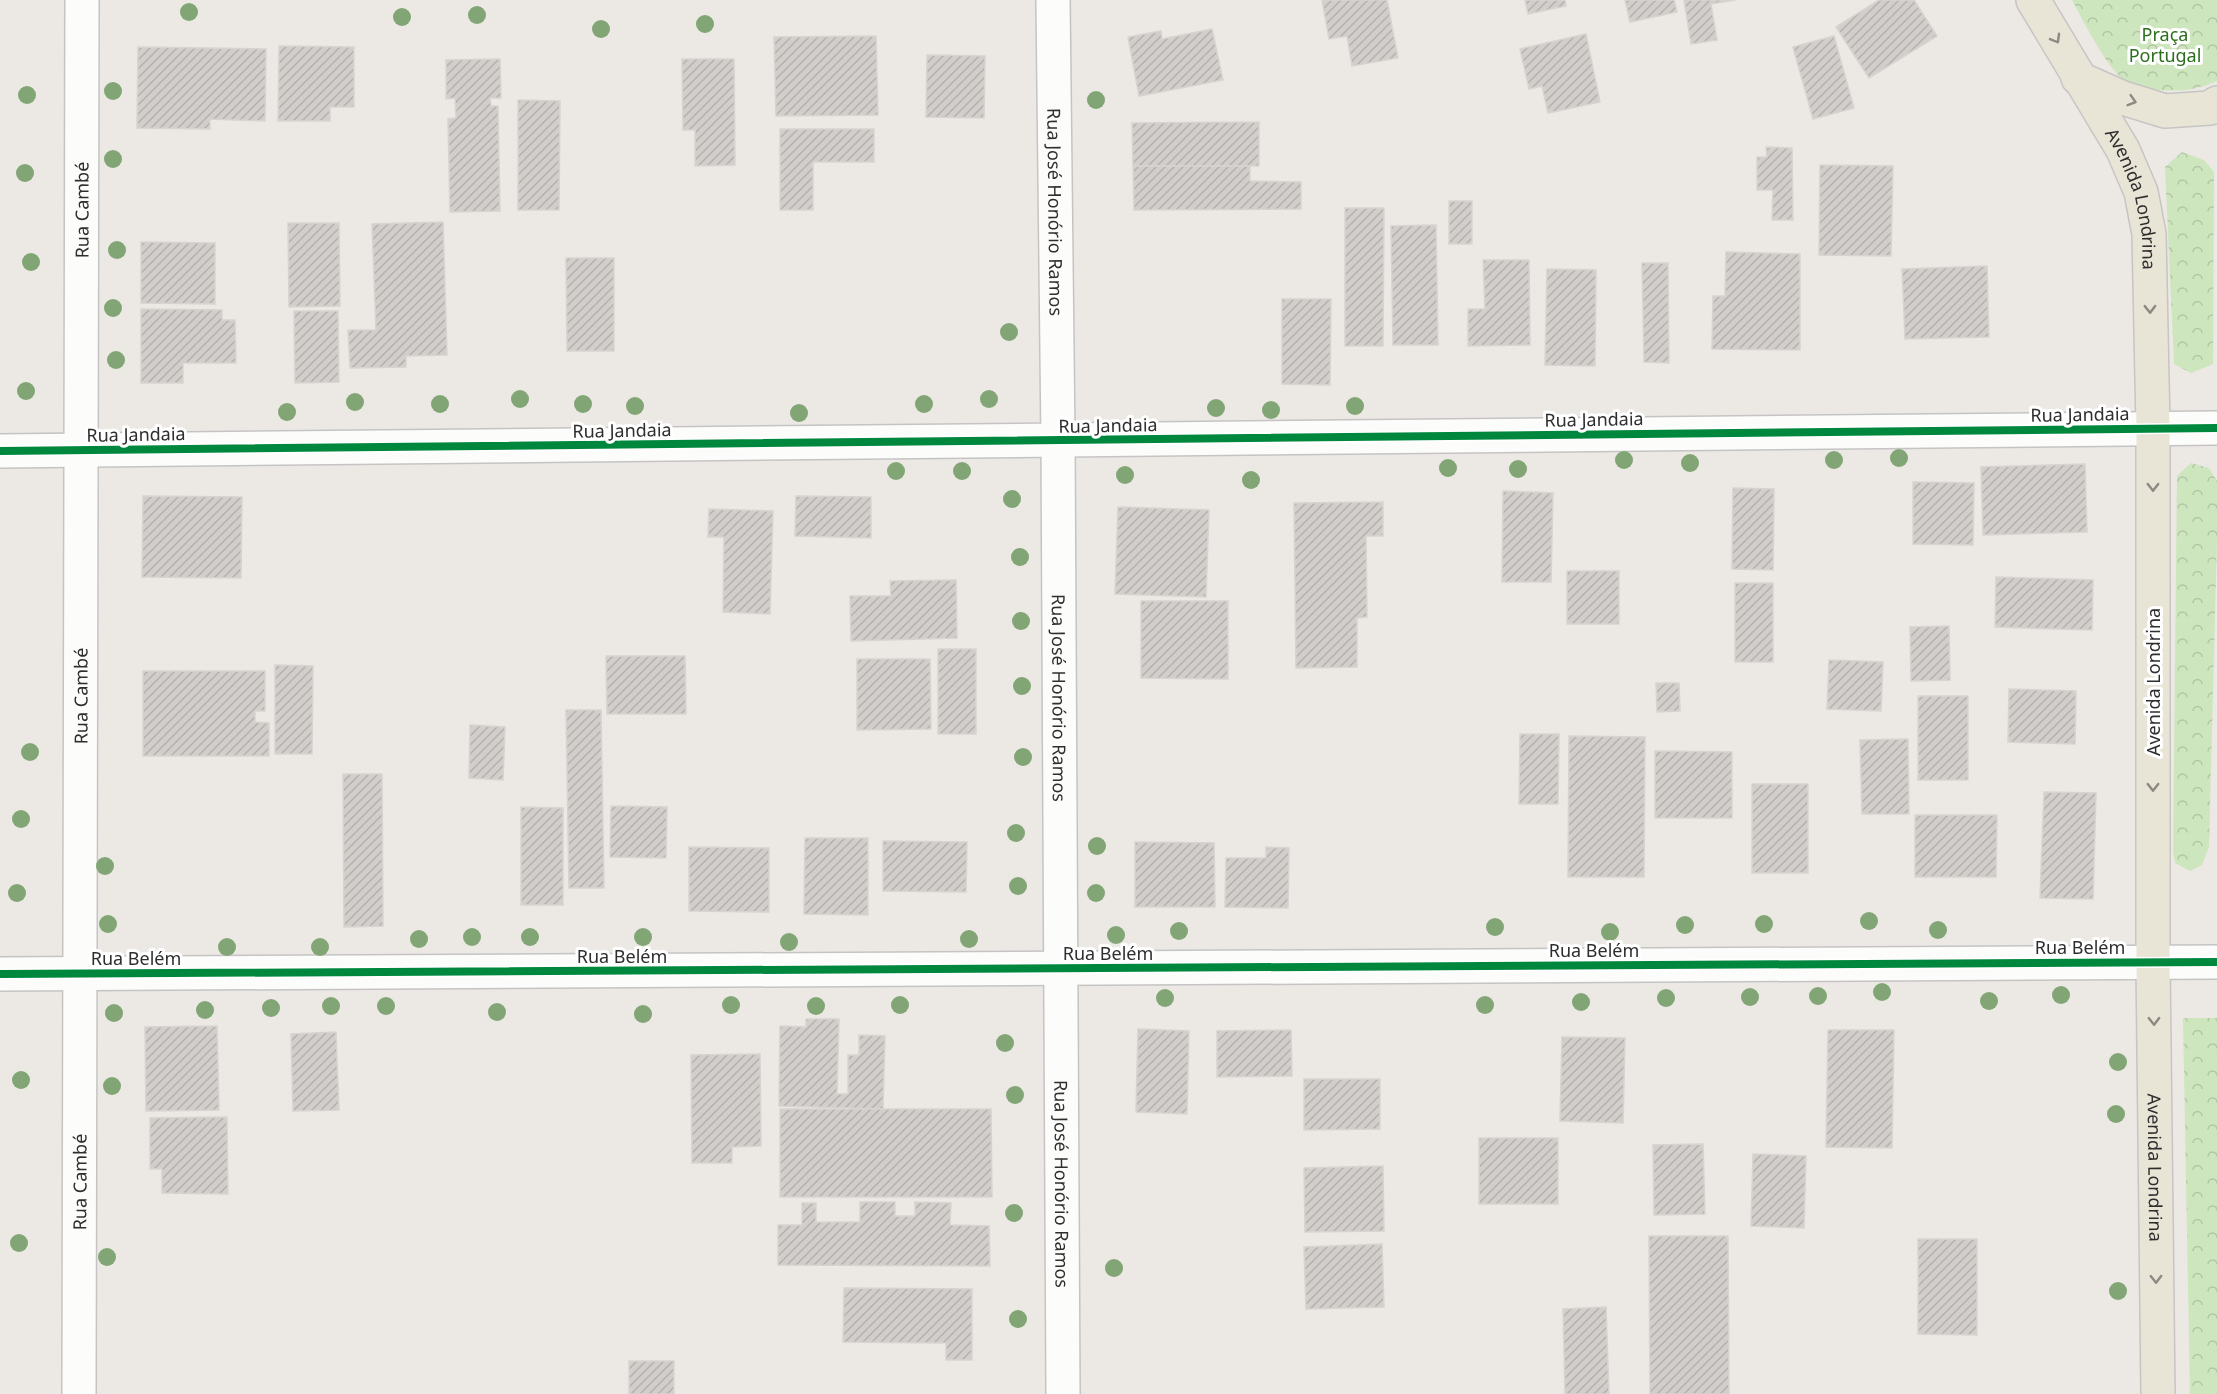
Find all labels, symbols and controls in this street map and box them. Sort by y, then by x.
park label: Praça Portugal [2129,22,2201,67]
one-way arrow [2048,33,2060,43]
one-way arrow [2126,94,2137,106]
street label: Rua José Honório Ramos [1042,108,1069,316]
street label: Avenida Londrina [2100,123,2162,270]
street label: Rua Cambé [69,162,94,258]
one-way arrow [2144,304,2157,313]
street label: Rua Jandaia [2030,401,2130,427]
street label: Rua Jandaia [1544,406,1644,432]
street label: Rua Jandaia [1058,412,1158,438]
street label: Rua Jandaia [572,417,672,443]
street label: Rua Jandaia [86,421,186,447]
one-way arrow [2147,482,2159,491]
street label: Rua José Honório Ramos [1047,594,1072,802]
street label: Avenida Londrina [2141,608,2165,756]
street label: Rua Cambé [68,648,93,744]
one-way arrow [2147,782,2159,791]
street label: Rua Belém [2035,935,2125,959]
street label: Rua Belém [1549,938,1639,962]
street label: Rua Belém [1063,941,1153,965]
street label: Rua Belém [577,944,667,968]
street label: Rua Belém [91,946,181,970]
one-way arrow [2147,1016,2160,1025]
street label: Rua José Honório Ramos [1049,1080,1074,1288]
street label: Avenida Londrina [2143,1093,2168,1242]
street label: Rua Cambé [67,1134,92,1230]
one-way arrow [2150,1274,2162,1283]

